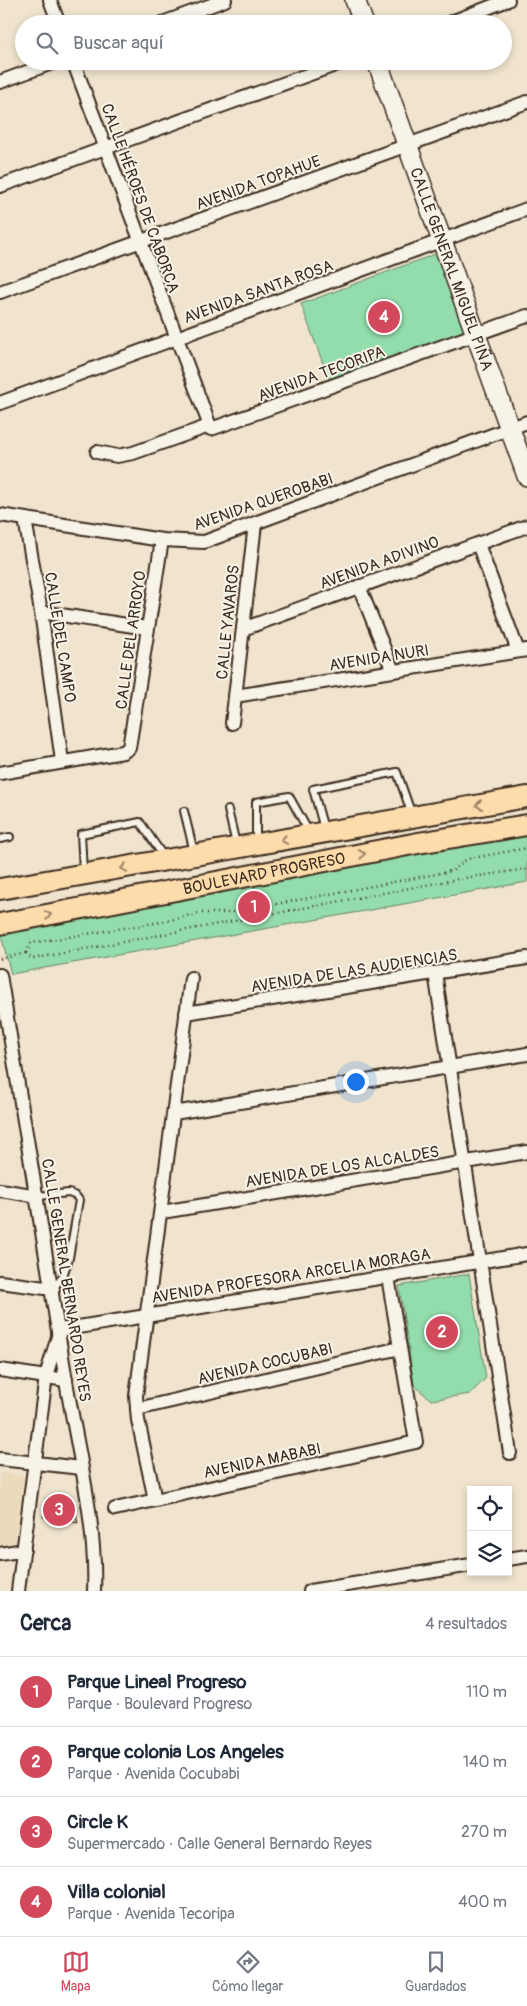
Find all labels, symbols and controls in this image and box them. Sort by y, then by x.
search box [15,15,512,70]
icon: search [33,29,61,57]
text: Buscar aquí [73,31,164,55]
street label: CALLE HÉROES DE CABORCA [96,101,184,296]
street label: AVENIDA TOPAHUE [193,151,323,215]
street label: CALLE GENERAL MIGUEL PIÑA [405,165,497,373]
street label: AVENIDA SANTA ROSA [181,256,336,328]
pin: 4 [368,298,400,336]
street label: AVENIDA TECORIPA [255,342,388,406]
street label: AVENIDA QUEROBABI [191,469,336,535]
street label: AVENIDA ADIVINO [317,532,442,594]
street label: CALLE YAVAROS [212,564,244,680]
street label: CALLE DEL ARROYO [111,570,151,711]
street label: CALLE DEL CAMPO [40,571,80,704]
street label: AVENIDA NURI [328,640,431,676]
one-way arrow [475,800,483,810]
one-way arrow [280,834,289,844]
street label: BOULEVARD PROGRESO [182,848,347,899]
one-way arrow [358,849,366,860]
one-way arrow [120,862,129,872]
pin: 1 [238,888,270,926]
one-way arrow [43,910,52,920]
street label: AVENIDA DE LAS AUDIENCIAS [249,945,459,997]
your location [343,1069,369,1095]
street label: AVENIDA DE LOS ALCALDES [244,1142,440,1192]
street label: CALLE GENERAL BERNARDO REYES [37,1157,95,1403]
street label: AVENIDA PROFESORA ARCELIA MORAGA [150,1244,432,1308]
pin: 2 [426,1313,458,1351]
street label: AVENIDA COCUBABI [196,1339,335,1389]
street label: AVENIDA MABABI [202,1439,323,1483]
map controls [467,1486,512,1576]
button: locate [467,1486,512,1531]
pin: 3 [43,1491,75,1529]
button: layers [467,1531,512,1576]
text: Cerca [20,1610,71,1637]
text: 4 resultados [425,1614,507,1634]
text: Parque Lineal Progreso [67,1670,247,1694]
text: 1 [33,1682,39,1702]
text: 110 m [466,1682,507,1702]
text: Parque · Boulevard Progreso [67,1694,252,1714]
text: Parque colonia Los Angeles [67,1740,284,1764]
text: 2 [32,1752,40,1772]
text: 140 m [463,1752,507,1772]
text: Parque · Avenida Cocubabi [67,1764,239,1784]
text: Circle K [67,1810,128,1834]
text: 3 [32,1822,40,1842]
text: 270 m [461,1822,507,1842]
text: Supermercado · Calle General Bernardo Reyes [67,1834,372,1854]
text: Villa colonial [67,1880,166,1904]
text: 4 [31,1892,41,1912]
text: 400 m [458,1892,507,1912]
text: Parque · Avenida Tecoripa [67,1904,235,1924]
tab: Mapa [61,1948,90,1995]
tab: Cómo llegar [212,1948,283,1995]
tab: Guardados [405,1948,466,1995]

